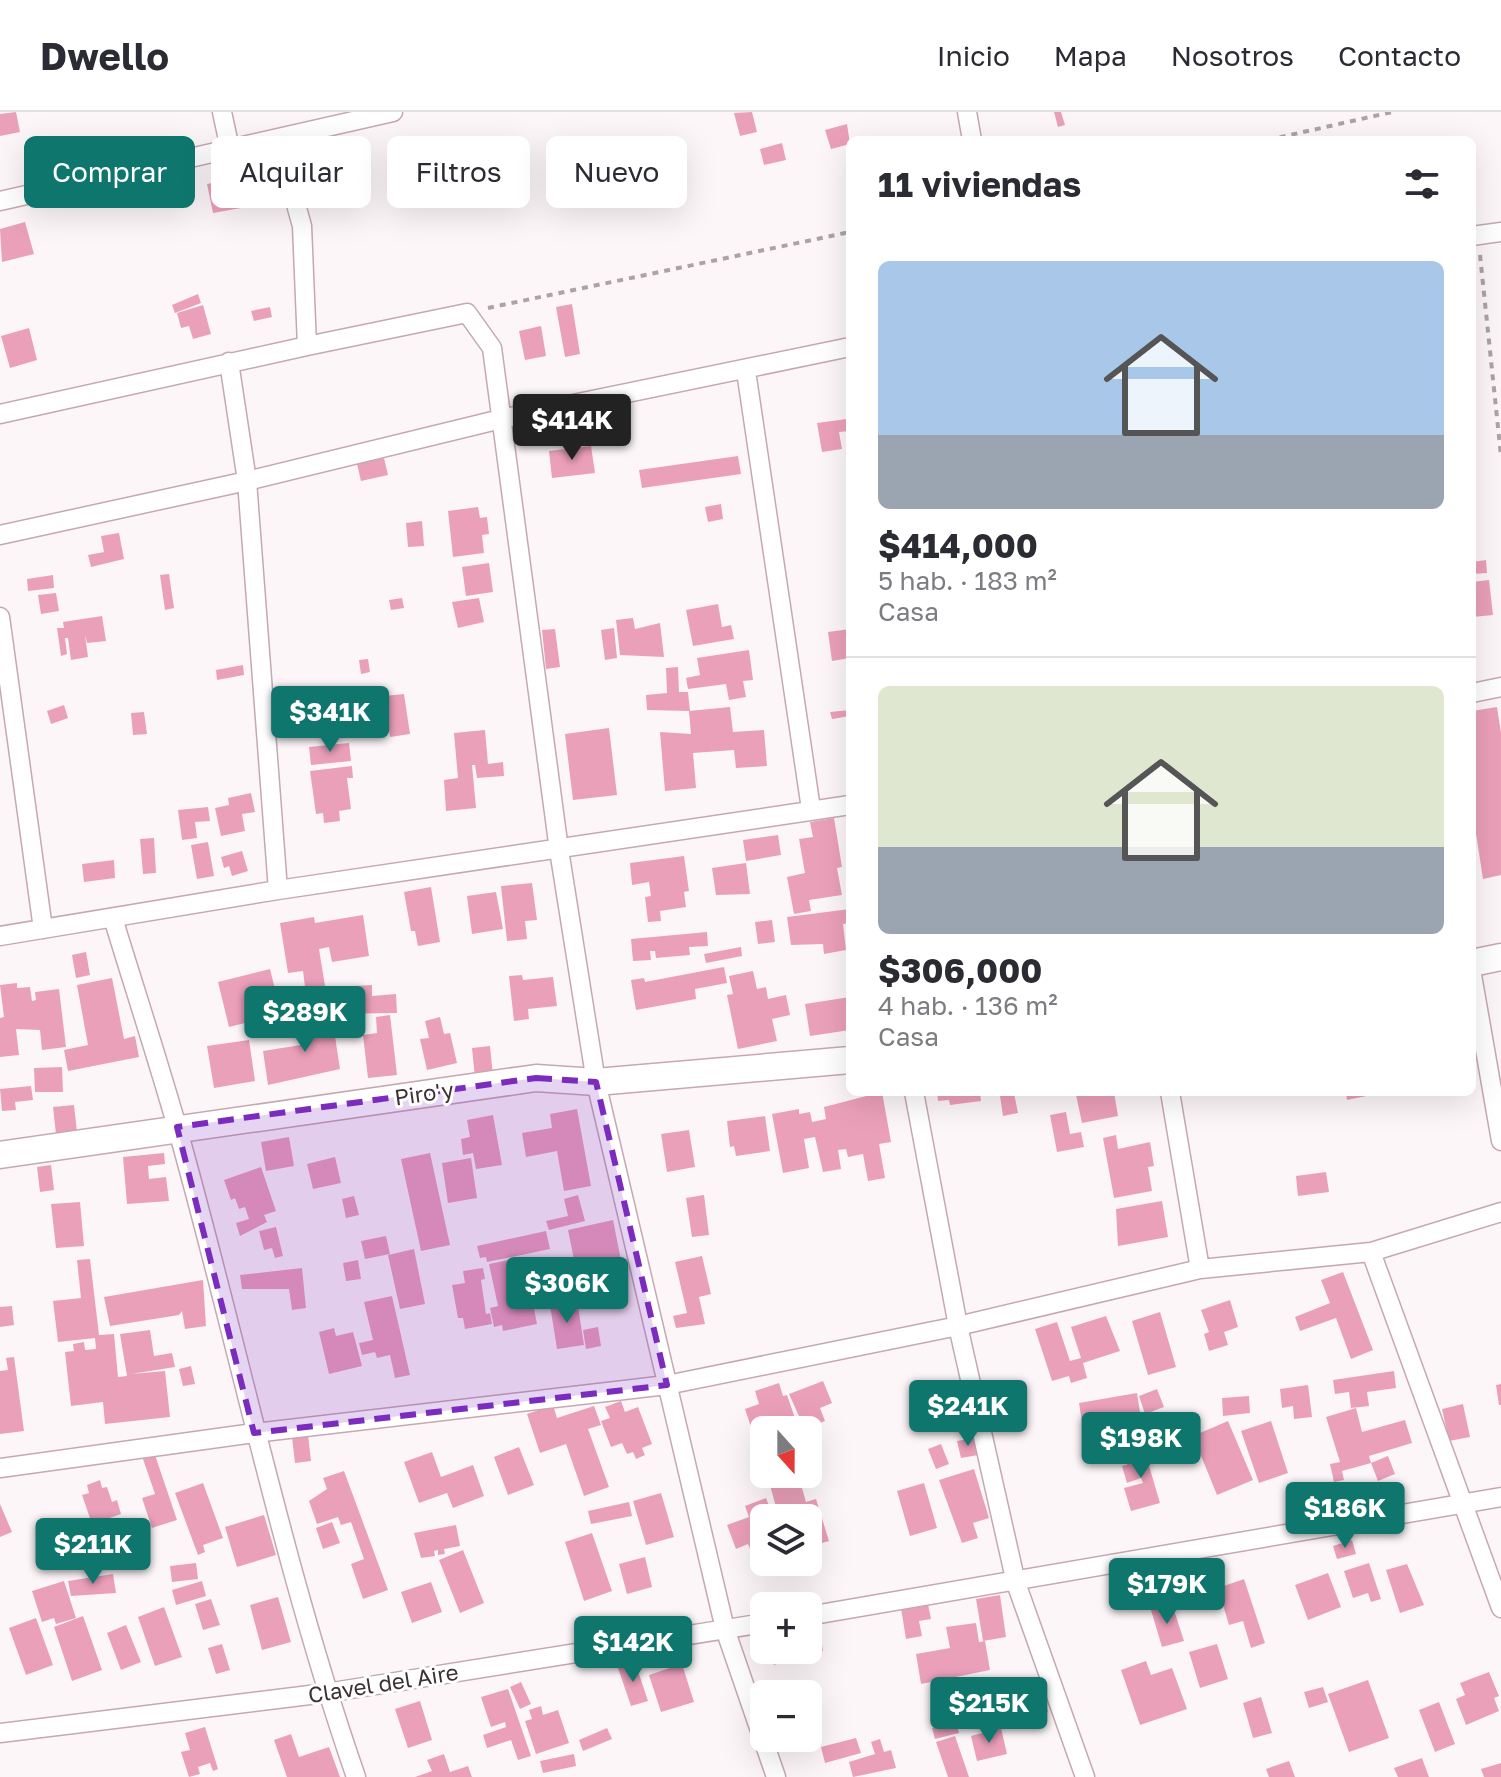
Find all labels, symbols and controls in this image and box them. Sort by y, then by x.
text: Dwello [40,33,169,78]
text: Inicio [937,39,1010,72]
text: Mapa [1054,39,1127,72]
text: Nosotros [1171,39,1294,72]
text: Contacto [1338,39,1461,72]
chip: Comprar [24,136,195,208]
chip: Alquilar [211,136,371,208]
chip: Filtros [387,136,530,208]
chip: Nuevo [546,136,687,208]
icon: filters [1400,162,1444,206]
text: 11 viviendas [878,164,1081,204]
icon: home [1089,313,1233,457]
pin: $414K [516,394,628,462]
text: $414K [531,404,613,435]
text: $414,000 [878,525,1038,565]
text: 5 hab. · 183 m² [878,565,1057,596]
text: Casa [878,596,939,627]
pin: $341K [274,686,386,754]
text: $341K [289,696,371,727]
icon: home [1089,738,1233,882]
text: $306,000 [878,950,1042,990]
pin: $289K [249,986,361,1054]
text: 4 hab. · 136 m² [878,990,1058,1021]
text: $289K [262,996,348,1027]
text: Casa [878,1021,939,1052]
street label: Piro'y [393,1075,455,1111]
pin: $306K [511,1257,623,1325]
text: $306K [524,1267,610,1298]
pin: $241K [912,1380,1024,1448]
text: $241K [927,1390,1009,1421]
pin: $198K [1085,1412,1197,1480]
north arrow [750,1416,822,1488]
map controls [750,1416,822,1752]
text: $198K [1100,1422,1182,1453]
pin: $186K [1289,1482,1401,1550]
text: $186K [1304,1492,1386,1523]
button: layers [750,1504,822,1576]
pin: $211K [37,1518,149,1586]
text: $211K [54,1528,132,1559]
pin: $179K [1111,1558,1223,1626]
text: $179K [1127,1568,1207,1599]
button: + [750,1592,822,1664]
pin: $142K [577,1616,689,1684]
text: $142K [592,1626,674,1657]
street label: Clavel del Aire [306,1658,460,1708]
pin: $215K [933,1677,1045,1745]
button: − [750,1680,822,1752]
text: $215K [948,1687,1030,1718]

